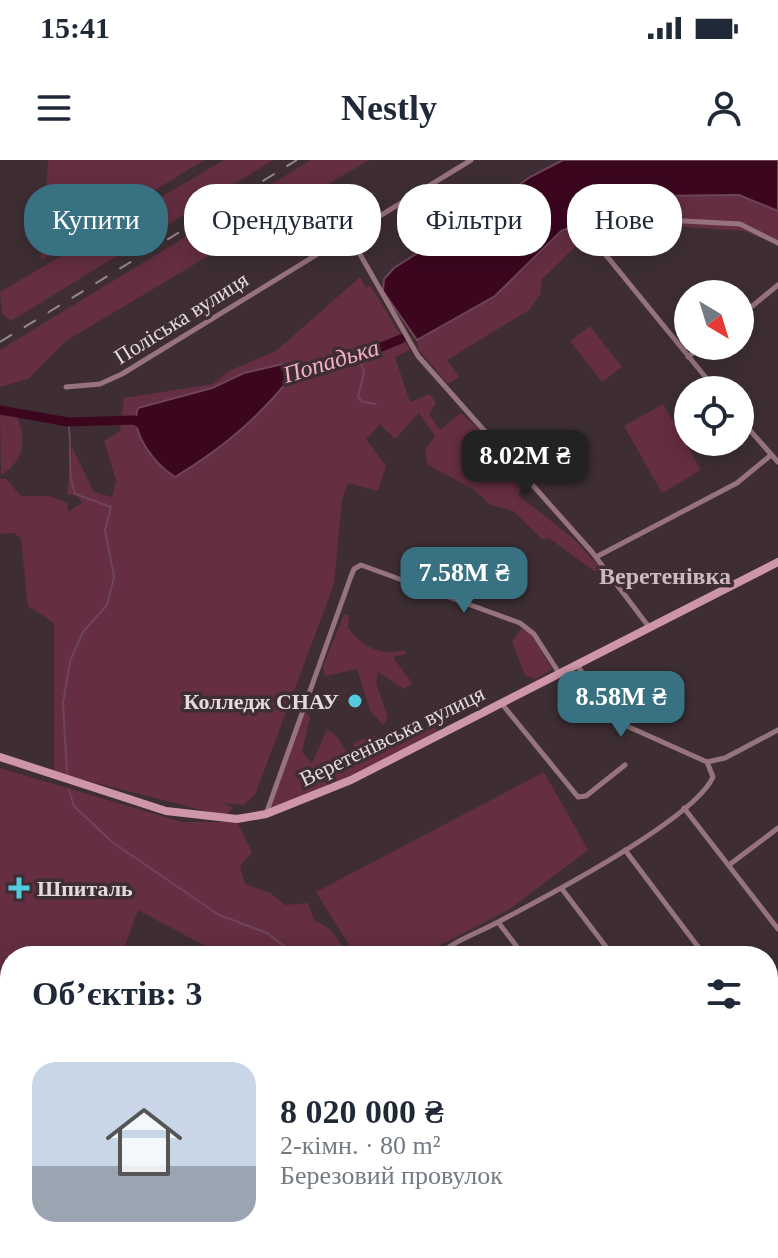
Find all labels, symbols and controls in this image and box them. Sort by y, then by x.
text: 15:41 [40,11,110,44]
icon: menu [32,86,76,130]
icon: person [702,86,746,130]
text: Nestly [341,88,437,128]
chip: Купити [24,184,168,256]
chip: Орендувати [184,184,381,256]
chip: Фільтри [397,184,551,256]
chip: Нове [567,184,682,256]
street label: Поліська вулиця [109,267,253,369]
north arrow [674,280,754,360]
map controls [674,280,754,456]
water label: Попадька [279,334,382,388]
button: locate [674,376,754,456]
pin: 8.02M ₴ [451,430,599,498]
text: 8.02M ₴ [480,441,571,470]
pin: 7.58M ₴ [390,547,538,615]
text: 7.58M ₴ [419,558,510,587]
district label: Веретенівка [599,563,731,589]
pin: 8.58M ₴ [547,671,695,739]
street label: Веретенівська вулиця [296,680,488,792]
text: 8.58M ₴ [576,682,667,711]
place label: Колледж СНАУ [184,689,339,714]
marker: Колледж СНАУ [346,692,364,710]
place label: Шпиталь [37,876,133,901]
marker: Шпиталь [8,877,30,899]
icon: filters [702,972,746,1016]
text: Об’єктів: 3 [32,975,202,1012]
text: 8 020 000 ₴ [280,1093,443,1130]
icon: home [96,1094,192,1190]
text: 2-кімн. · 80 m² [280,1131,441,1160]
text: Березовий провулок [280,1161,503,1190]

